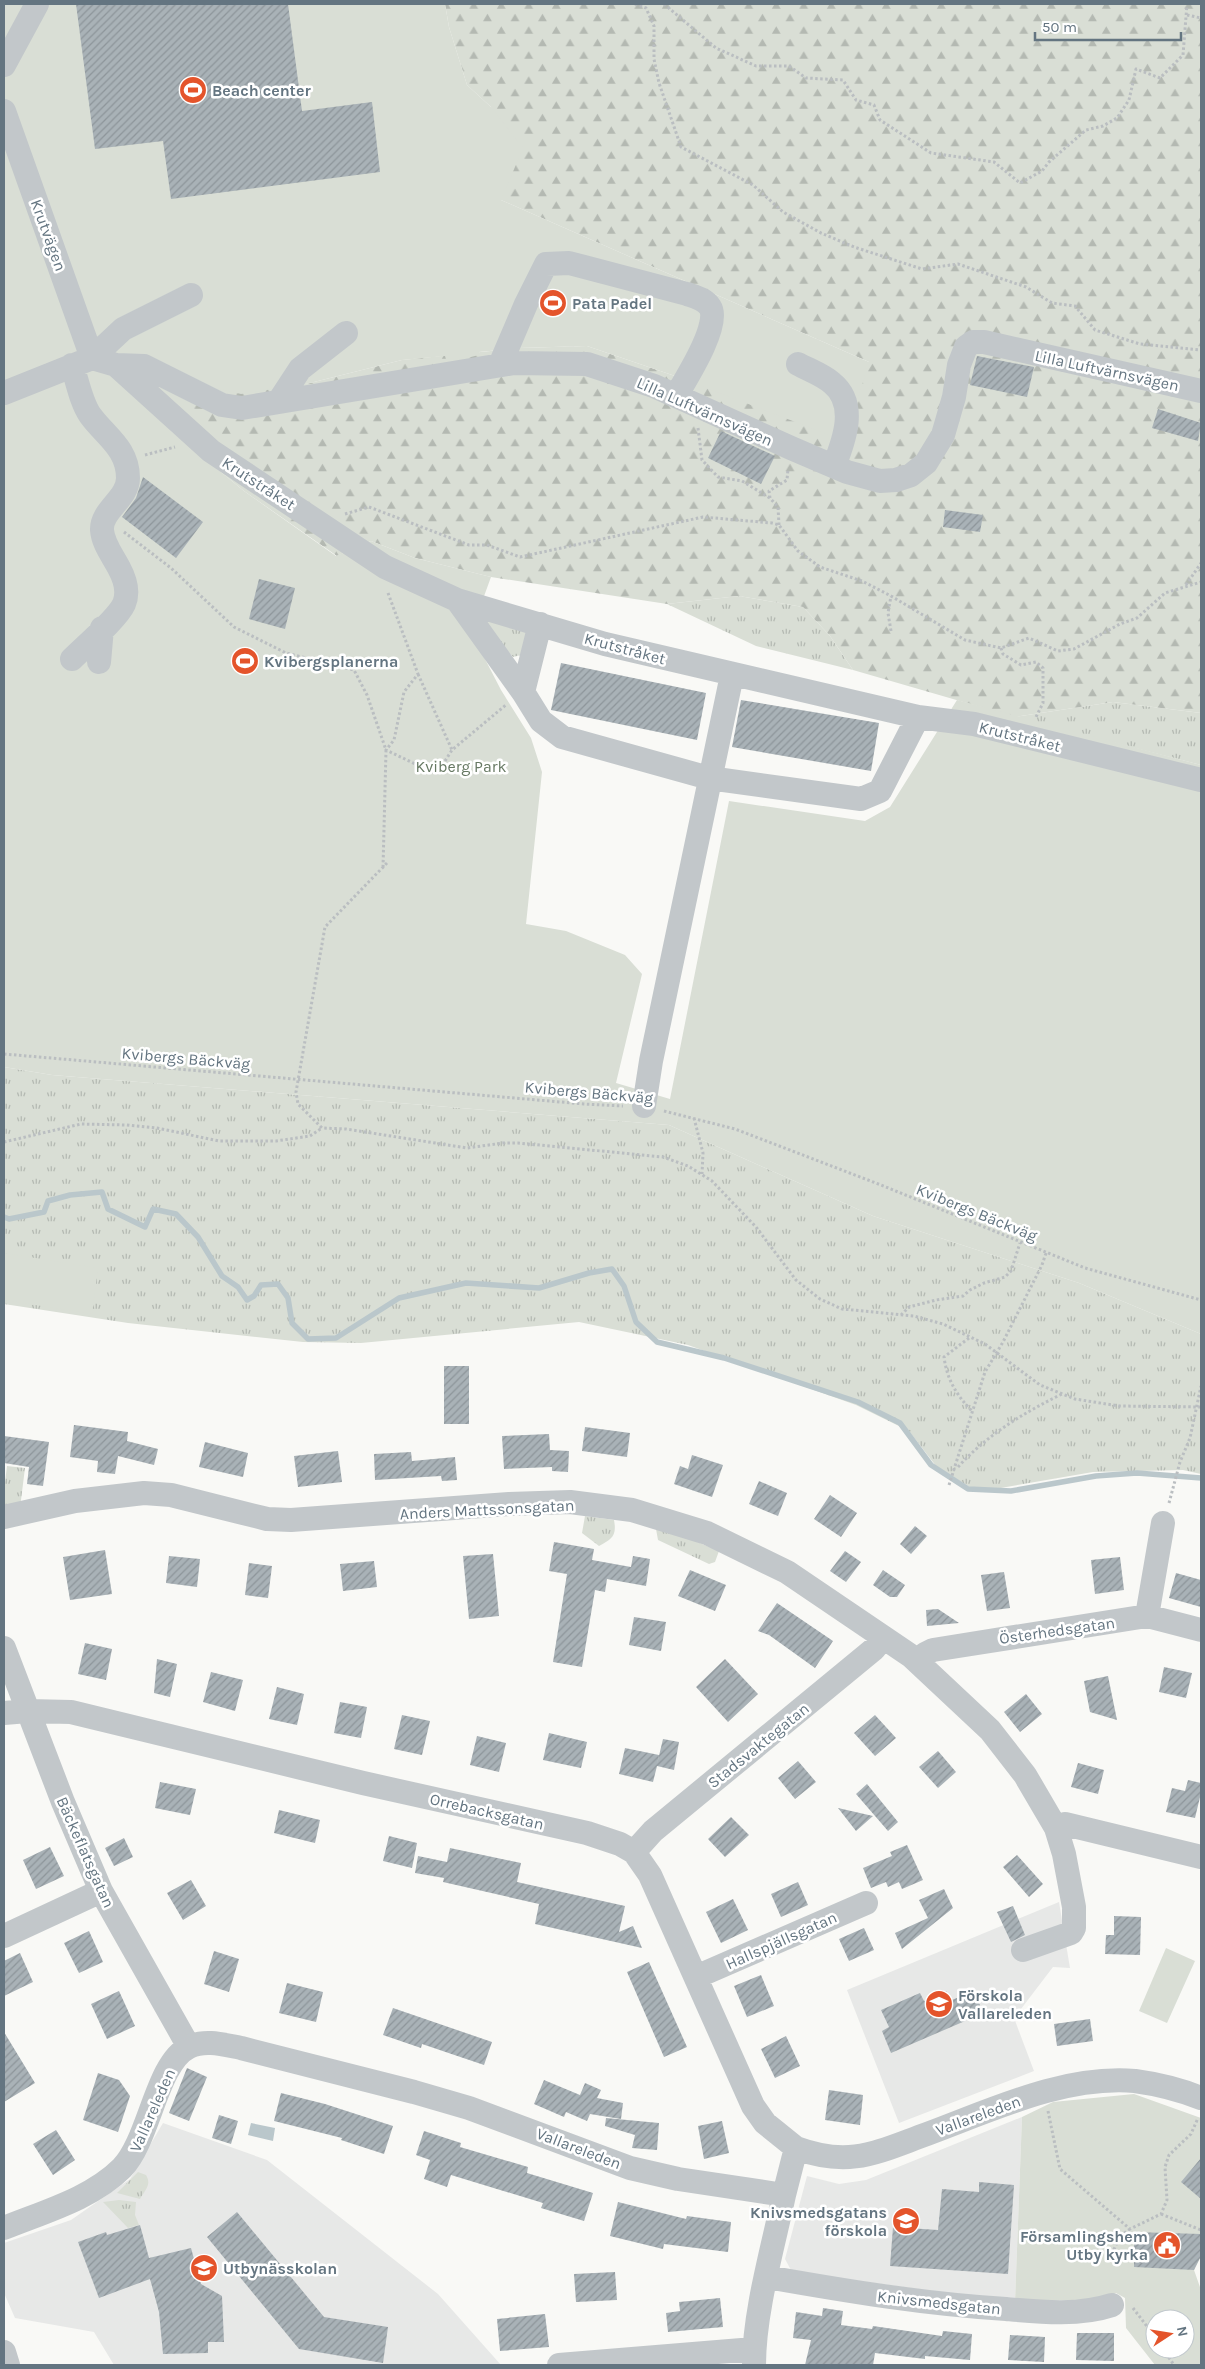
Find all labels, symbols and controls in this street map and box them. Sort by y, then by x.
scale bar [1035,10,1181,42]
text: 50 m [1042,18,1077,36]
sports icon: Beach center [178,75,208,105]
place label: Beach center [212,81,311,100]
street label: Krutvägen [27,197,70,274]
sports icon: Pata Padel [538,288,568,318]
place label: Pata Padel [572,294,652,313]
street label: Lilla Luftvärnsvägen [1033,346,1181,395]
street label: Lilla Luftvärnsvägen [634,373,776,450]
street label: Krutstråket [219,453,299,514]
street label: Krutstråket [582,629,668,668]
sports icon: Kvibergsplanerna [230,646,260,676]
place label: Kvibergsplanerna [264,652,398,671]
street label: Krutstråket [977,717,1063,756]
park label: Kviberg Park [415,757,507,776]
street label: Kvibergs Bäckväg [121,1043,251,1074]
street label: Kvibergs Bäckväg [524,1077,654,1108]
street label: Kvibergs Bäckväg [913,1180,1040,1245]
street label: Anders Mattssonsgatan [399,1495,575,1524]
street label: Österhedsgatan [998,1613,1116,1648]
street label: Stadsvaktegatan [704,1699,813,1792]
street label: Orrebacksgatan [428,1789,546,1834]
street label: Bäckeflatsgatan [53,1794,119,1911]
street label: Hallspjällsgatan [723,1907,840,1973]
place label: Förskola Vallareleden [958,1986,1052,2023]
school or university icon: Förskola Vallareleden [924,1989,954,2019]
street label: Vallareleden [126,2066,179,2155]
street label: Vallareleden [933,2091,1023,2140]
street label: Vallareleden [534,2124,624,2173]
place label: Knivsmedsgatans förskola [750,2203,887,2240]
school or university icon: Knivsmedsgatans förskola [891,2206,921,2236]
place label: Församlingshem Utby kyrka [1020,2227,1148,2264]
public building icon: Församlingshem Utby kyrka [1152,2230,1182,2260]
school or university icon: Utbynässkolan [189,2253,219,2283]
place label: Utbynässkolan [223,2259,337,2278]
street label: Knivsmedsgatan [876,2287,1002,2318]
north arrow [1145,2309,1195,2359]
text: N [1173,2325,1192,2338]

